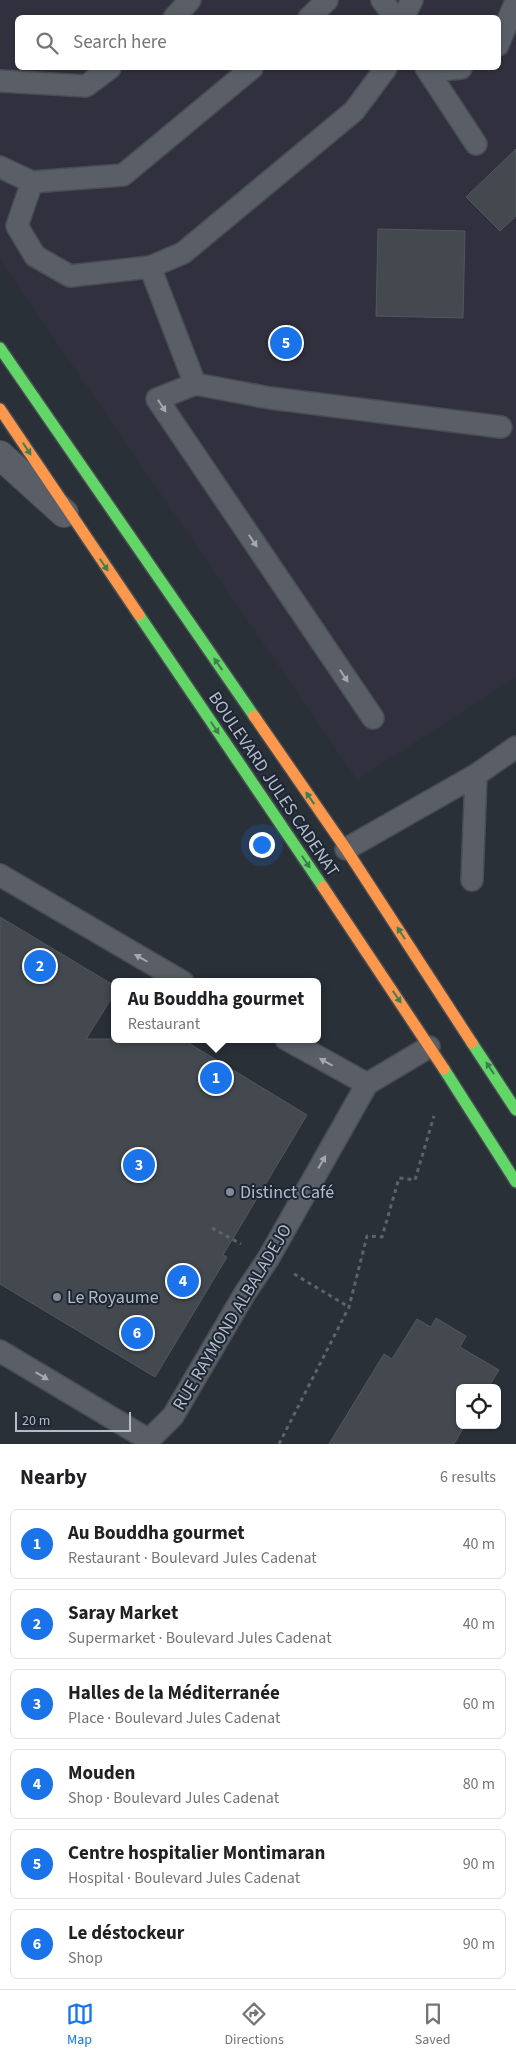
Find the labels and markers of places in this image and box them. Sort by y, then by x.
pin: 5 [270,324,302,362]
pin: 2 [24,947,56,985]
pin: 1 [200,1059,232,1097]
pin: 3 [123,1146,155,1184]
place label: Distinct Café [240,1180,334,1205]
marker: Distinct Café [224,1186,236,1198]
pin: 4 [167,1262,199,1300]
place label: Le Royaume [67,1285,159,1310]
marker: Le Royaume [51,1291,63,1303]
pin: 6 [121,1314,153,1352]

